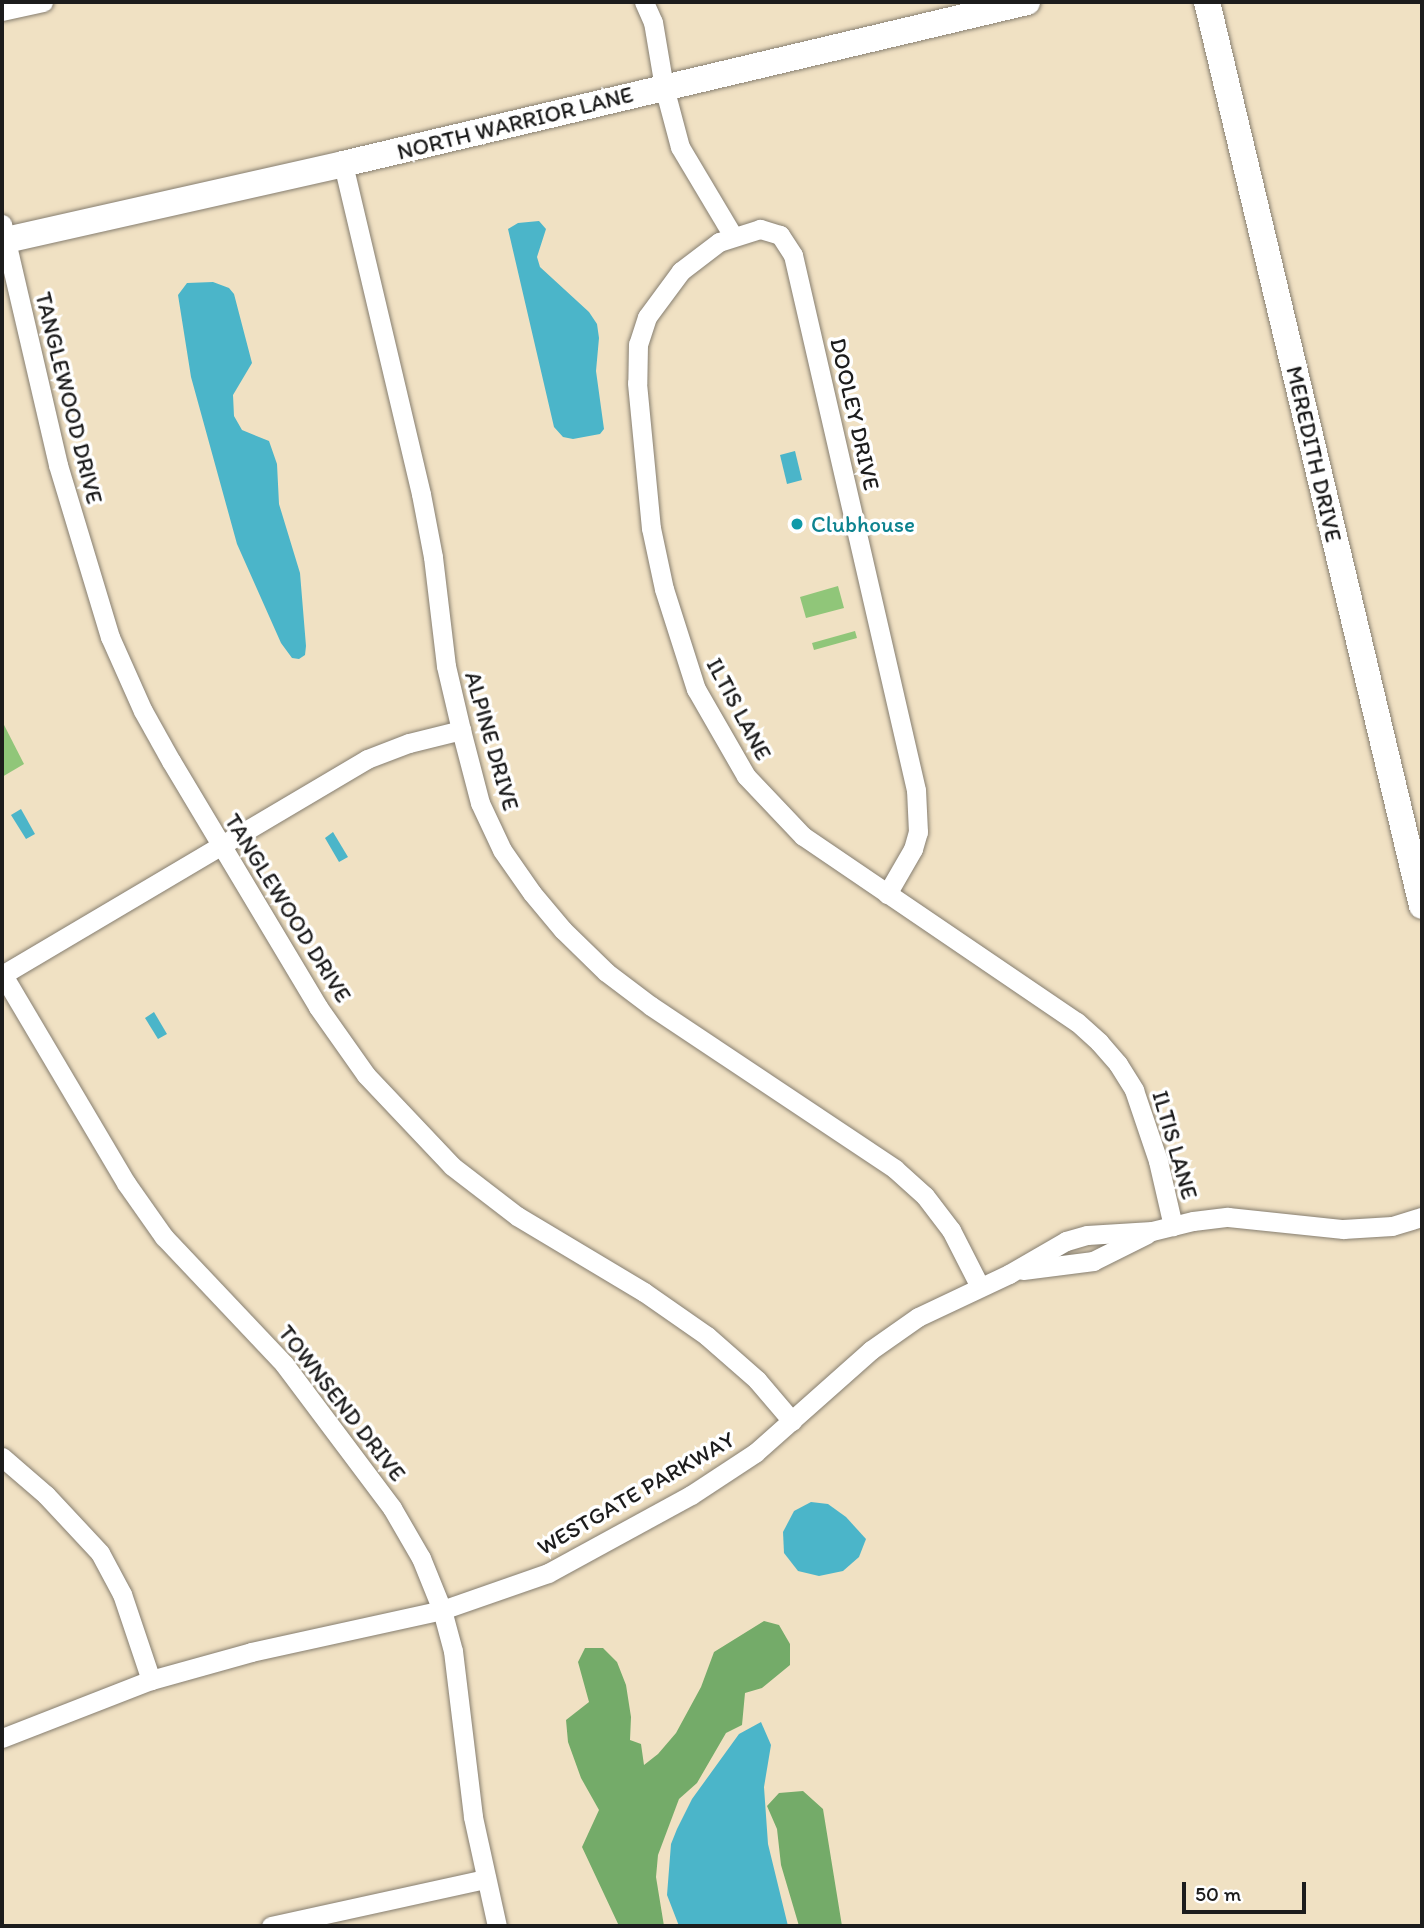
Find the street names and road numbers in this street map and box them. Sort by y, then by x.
street label: NORTH WARRIOR LANE [396,81,634,165]
street label: TANGLEWOOD DRIVE [29,288,109,508]
street label: DOOLEY DRIVE [824,335,886,493]
street label: MEREDITH DRIVE [1280,363,1348,545]
street label: ILTIS LANE [701,653,777,765]
street label: ALPINE DRIVE [459,668,525,814]
street label: TANGLEWOOD DRIVE [218,807,358,1009]
street label: ILTIS LANE [1146,1087,1204,1203]
street label: TOWNSEND DRIVE [272,1319,412,1487]
street label: WESTGATE PARKWAY [532,1425,740,1561]

